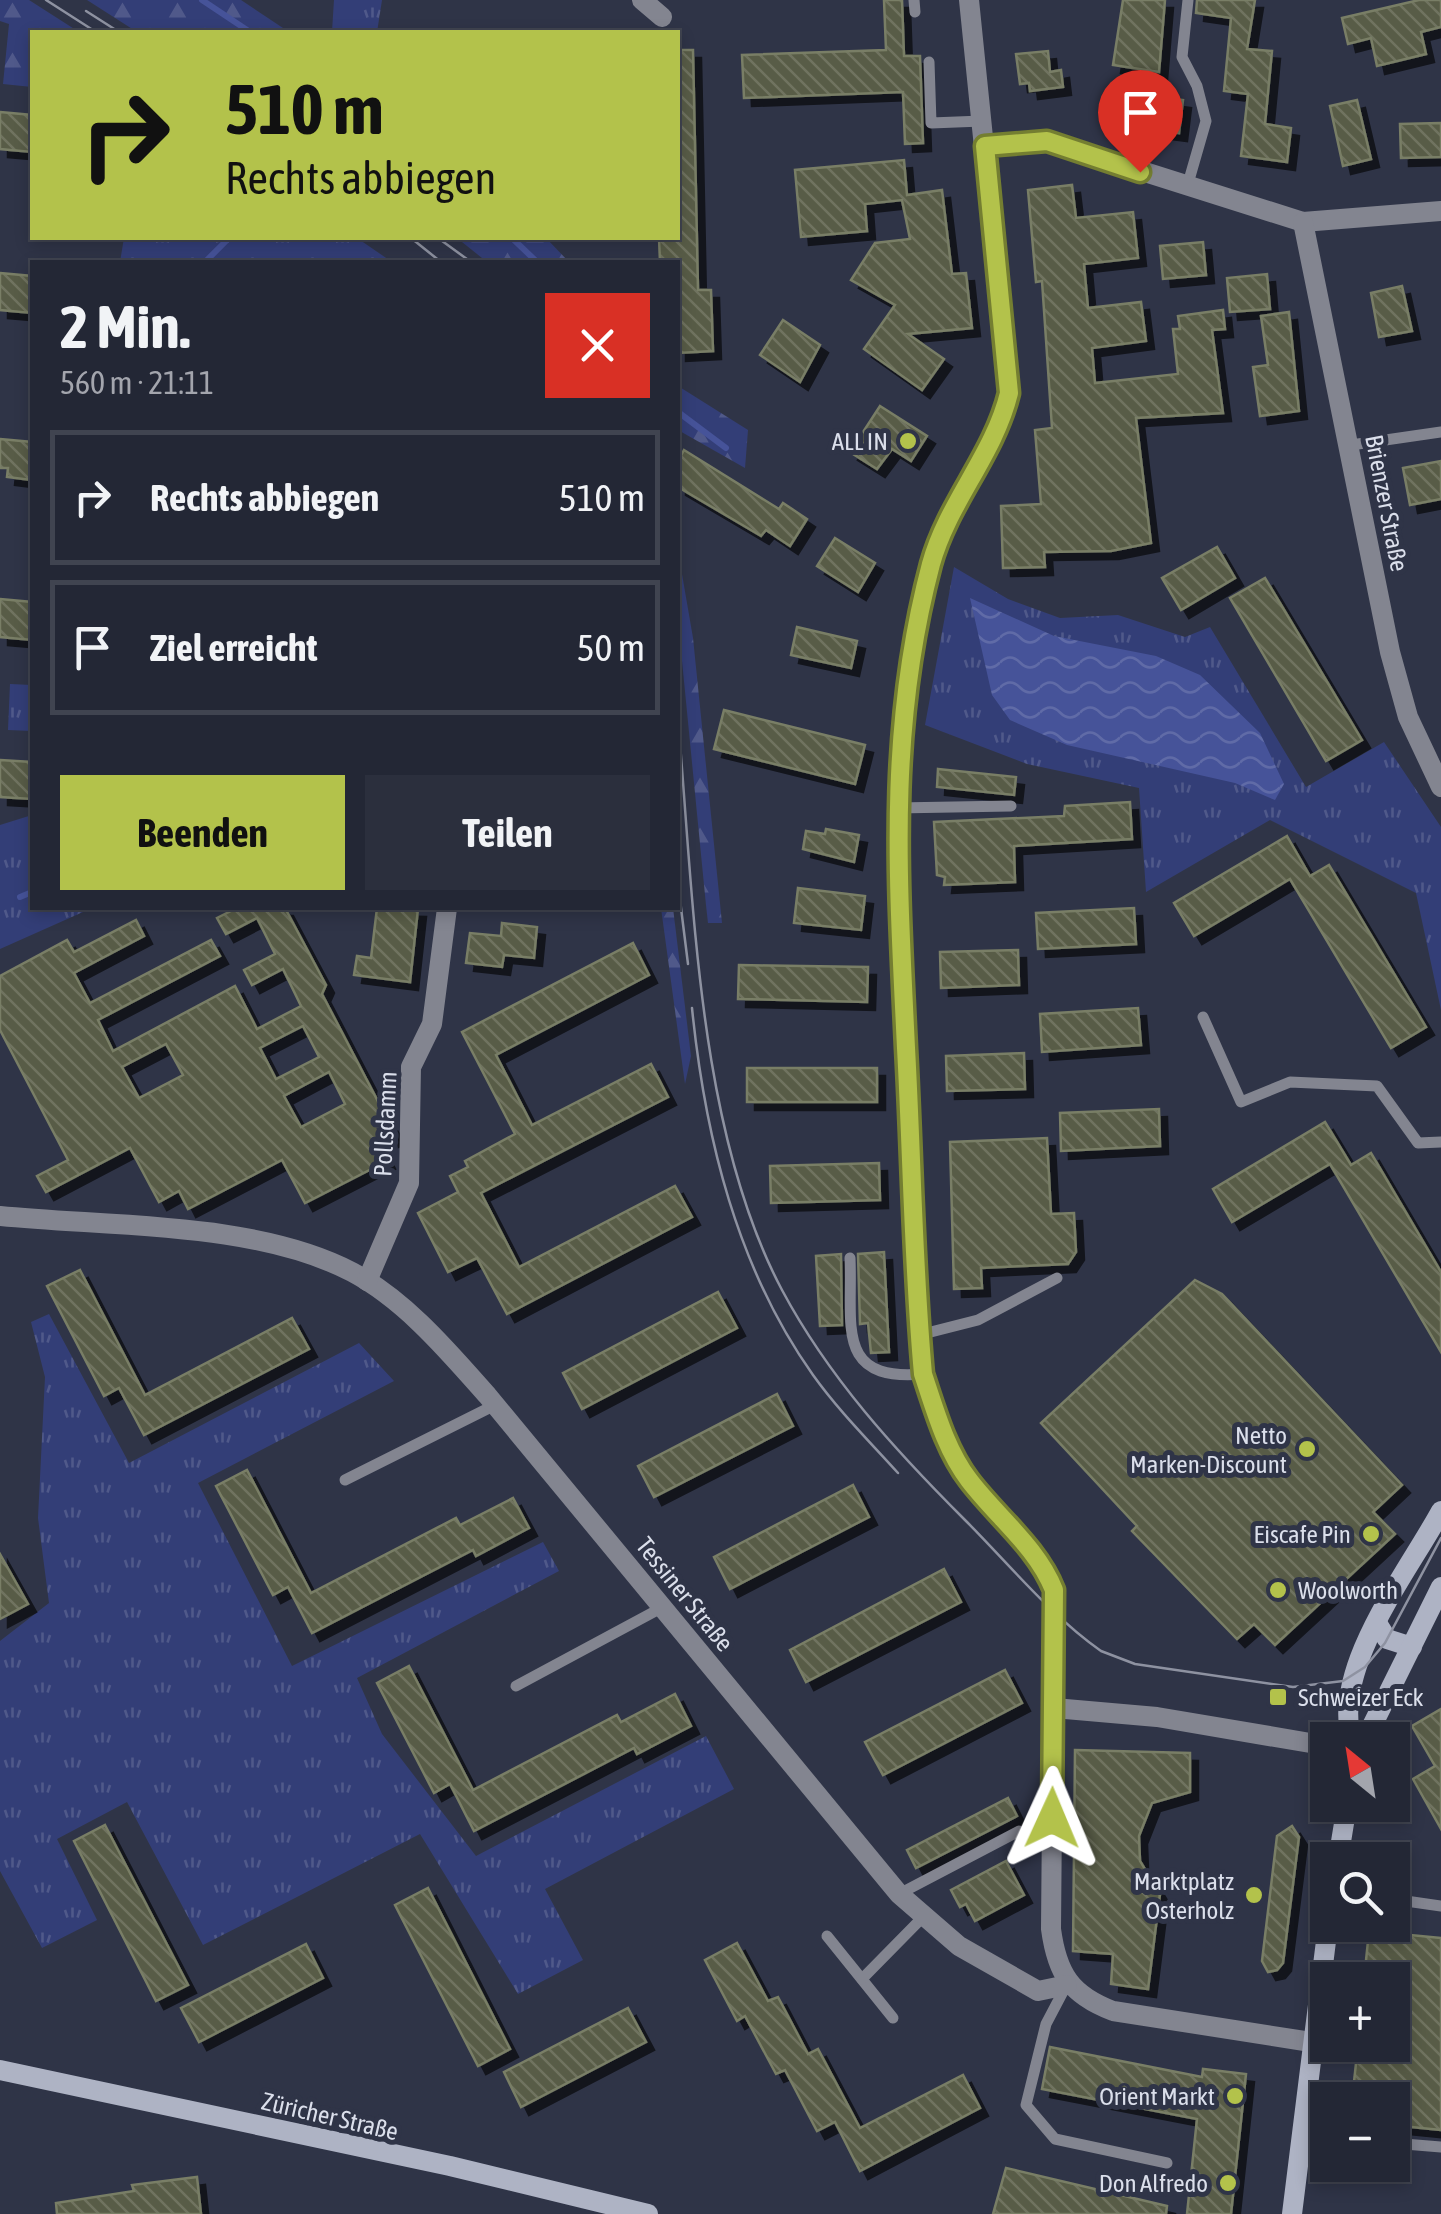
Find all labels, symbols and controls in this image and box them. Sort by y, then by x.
text: 510 m [225,69,384,149]
icon: right [60,70,190,200]
pin [1098,70,1183,173]
icon: arrive [1113,85,1168,140]
text: Rechts abbiegen [225,152,496,204]
text: 2 Min. [60,292,190,361]
button: close [545,293,650,398]
text: 560 m · 21:11 [60,364,214,401]
place label: ALL IN [832,427,888,455]
marker: ALL IN [897,430,919,452]
street label: Brienzer Straße [1360,432,1414,574]
icon: right [65,470,120,525]
text: Rechts abbiegen [150,476,379,519]
text: 510 m [559,476,645,519]
icon: arrive [65,620,120,675]
text: Ziel erreicht [150,626,317,669]
text: 50 m [577,626,645,669]
button: Beenden [60,775,345,890]
button: Teilen [365,775,650,890]
street label: Pollsdamm [368,1071,402,1177]
place label: Netto Marken-Discount [1130,1421,1287,1478]
marker: Netto Marken-Discount [1296,1438,1318,1460]
place label: Eiscafe Pin [1254,1520,1351,1548]
marker: Eiscafe Pin [1360,1523,1382,1545]
street label: Tessiner Straße [631,1532,739,1656]
place label: Woolworth [1298,1576,1398,1604]
marker: Woolworth [1267,1579,1289,1601]
place label: Schweizer Eck [1298,1683,1423,1711]
marker: Schweizer Eck [1267,1686,1289,1708]
north arrow [1310,1722,1410,1822]
map controls [1310,1722,1410,2182]
position arrow [1000,1766,1104,1870]
button: search [1310,1842,1410,1942]
place label: Marktplatz Osterholz [1134,1867,1234,1924]
marker: Marktplatz Osterholz [1243,1884,1265,1906]
button: + [1310,1962,1410,2062]
place label: Orient Markt [1099,2082,1215,2110]
button: − [1310,2082,1410,2182]
marker: Orient Markt [1224,2085,1246,2107]
street label: Züricher Straße [259,2087,401,2145]
place label: Don Alfredo [1099,2169,1208,2197]
marker: Don Alfredo [1217,2172,1239,2194]

